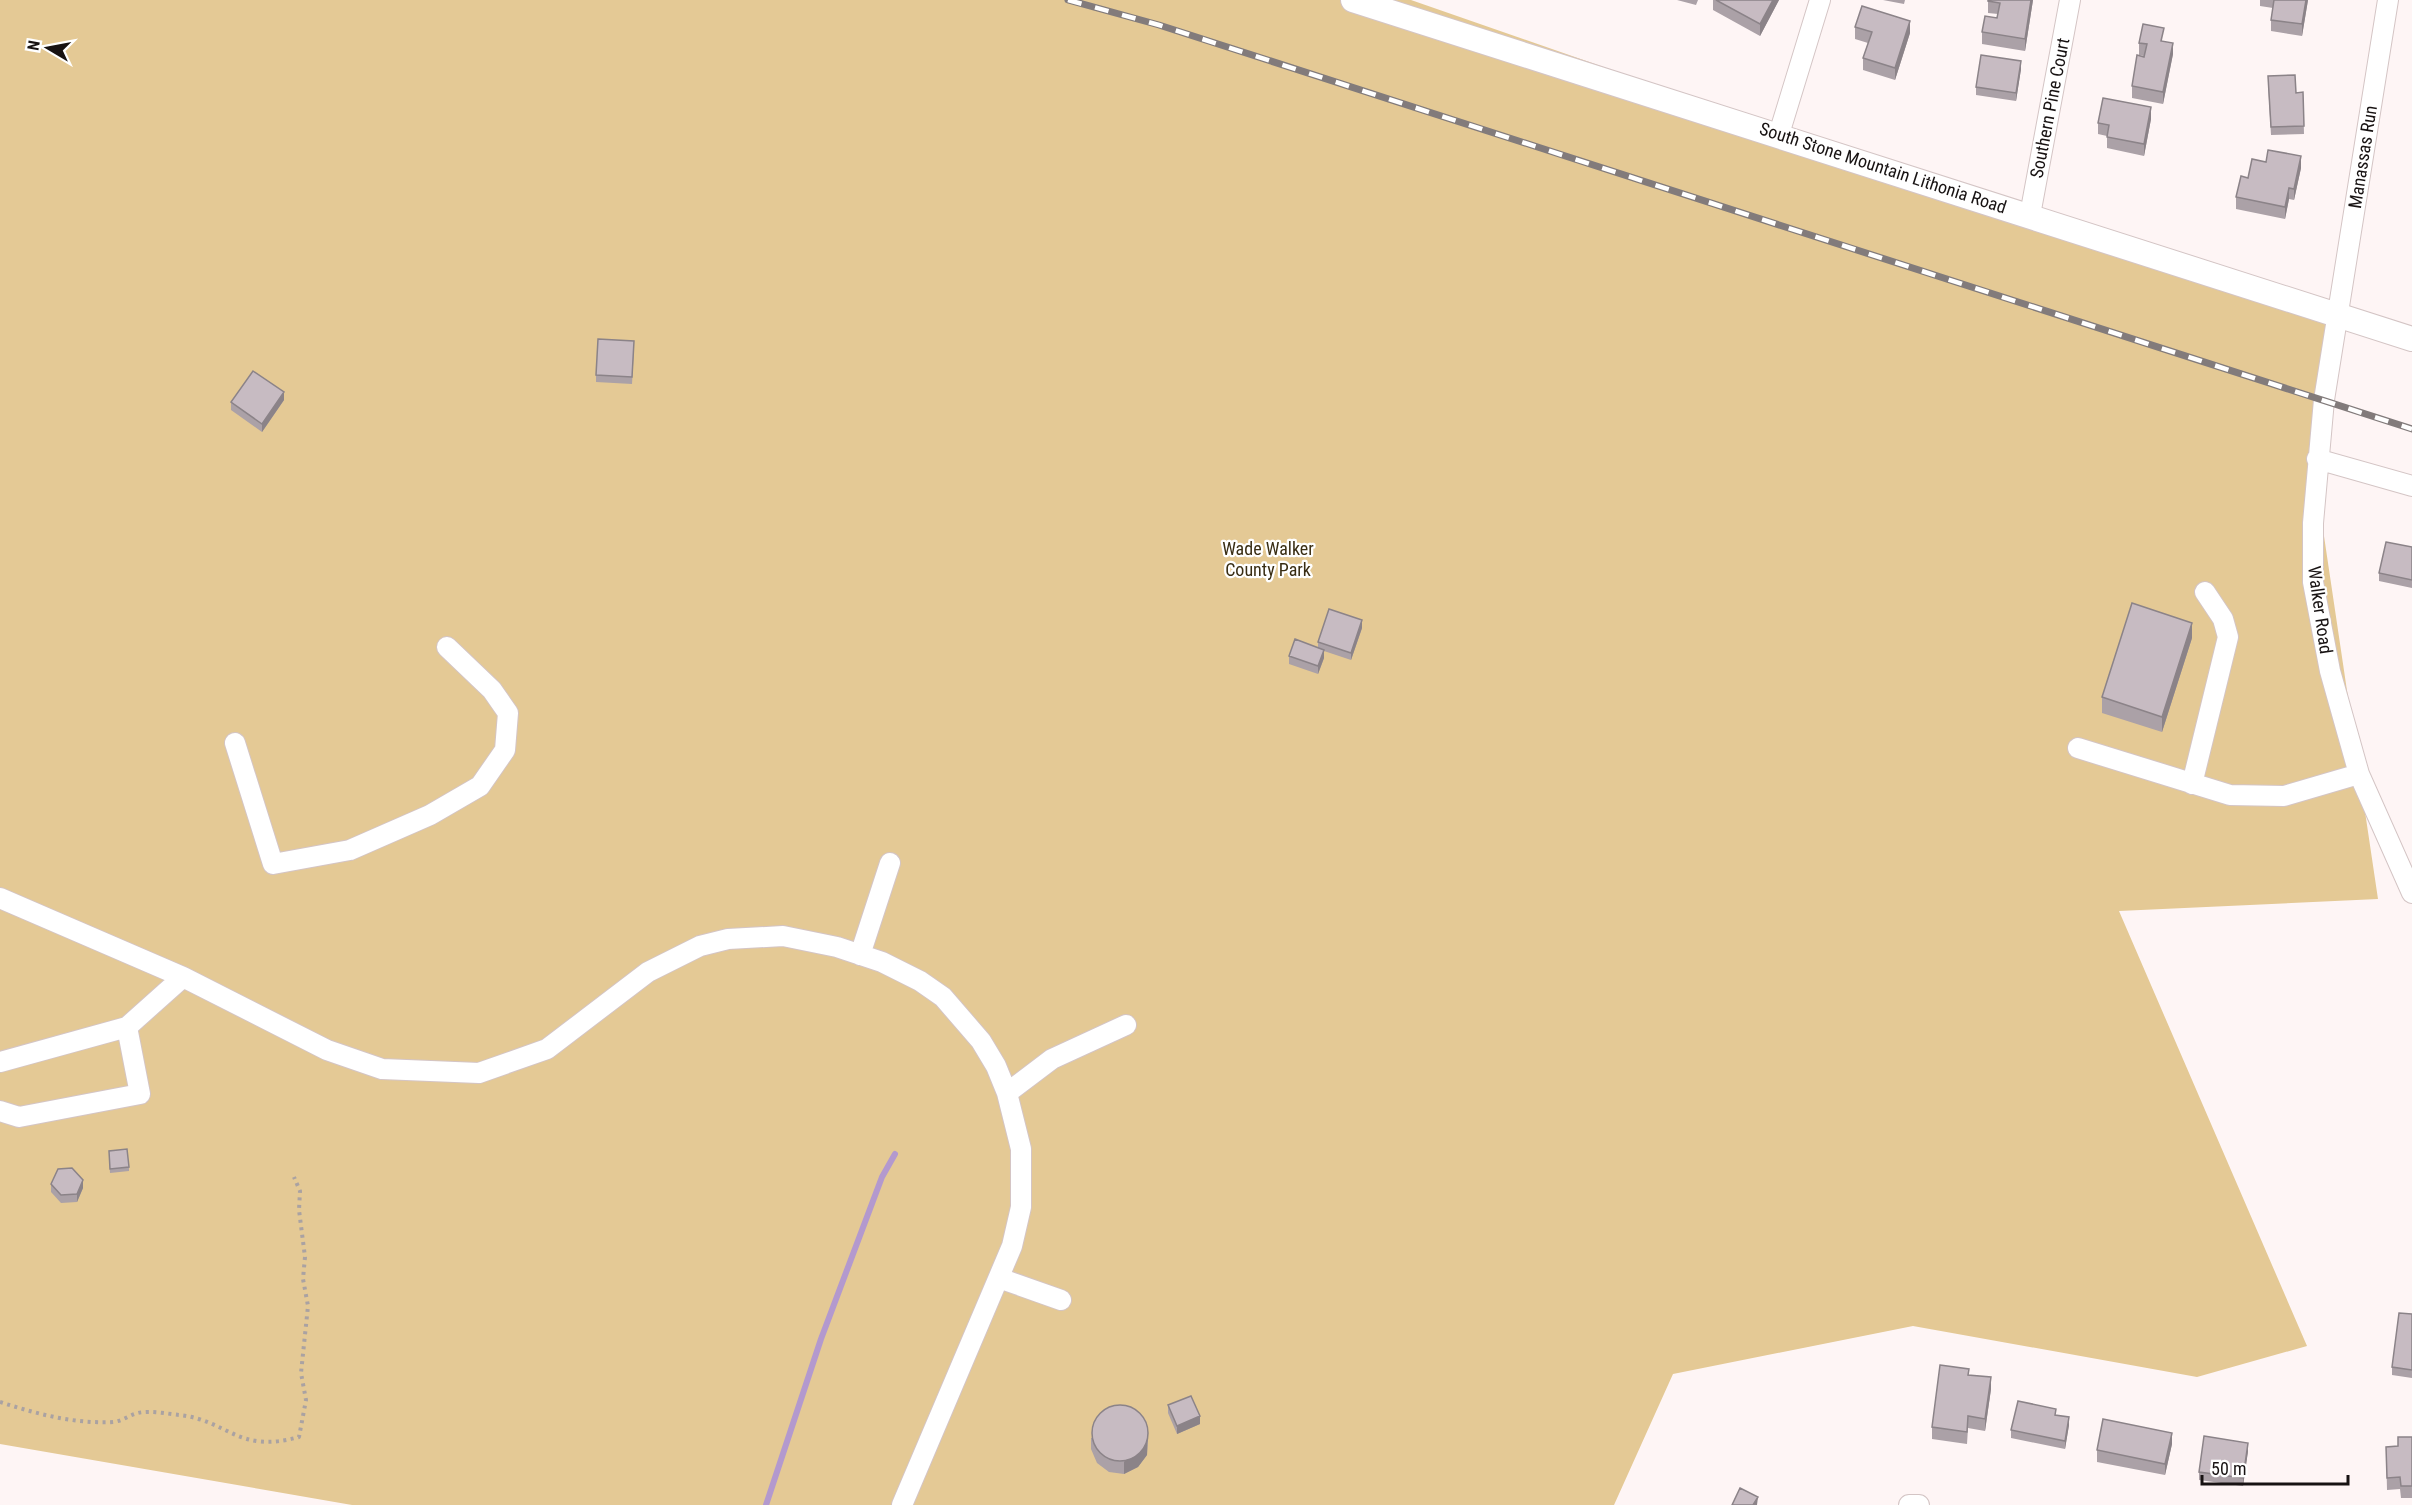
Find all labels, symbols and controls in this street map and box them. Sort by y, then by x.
north arrow [18,18,78,78]
street label: Southern Pine Court [2026,36,2073,180]
text: N [24,39,44,52]
street label: Manassas Run [2344,104,2381,210]
street label: South Stone Mountain Lithonia Road [1757,118,2009,217]
park label: Wade Walker County Park [1222,538,1314,580]
street label: Walker Road [2304,565,2337,655]
scale bar [2202,1448,2348,1486]
text: 50 m [2211,1458,2246,1479]

